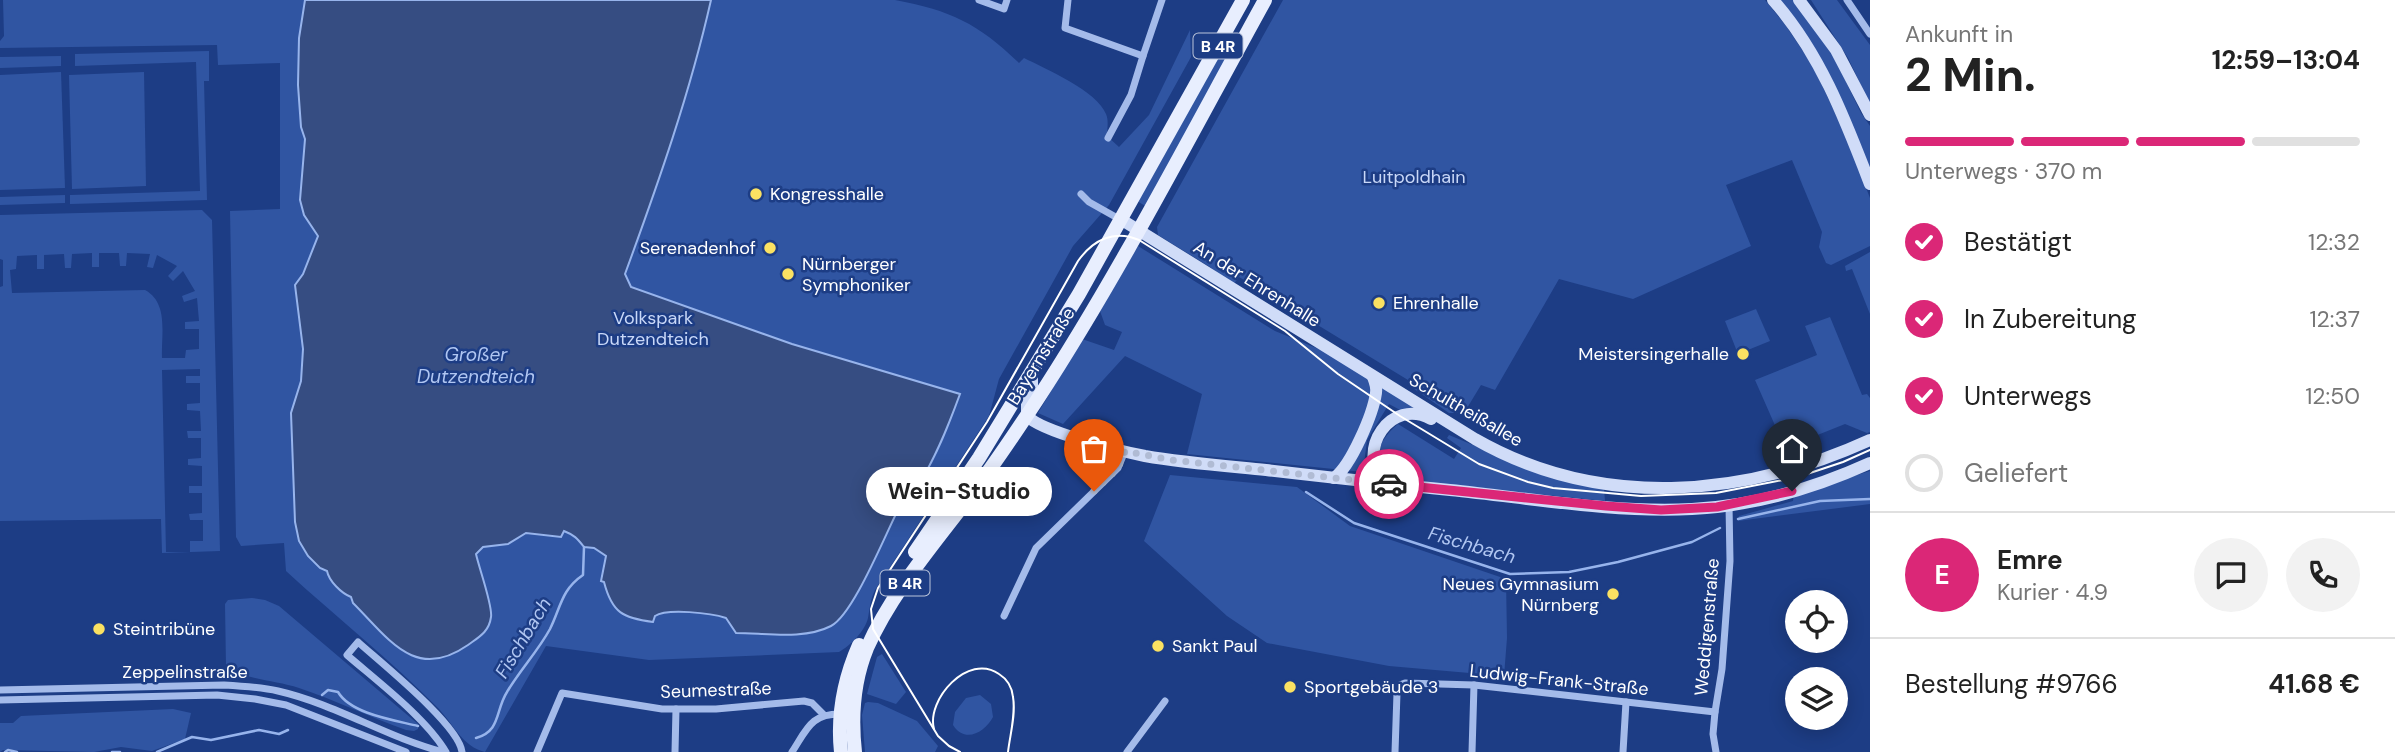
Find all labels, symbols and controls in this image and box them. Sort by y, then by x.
text: Ankunft in [1905,19,2013,49]
road number: B 4R [1194,34,1242,58]
text: 12:59–13:04 [2212,43,2360,77]
text: 2 Min. [1905,45,2036,105]
text: Unterwegs · 370 m [1905,156,2102,186]
park label: Luitpoldhain [1362,165,1466,189]
place label: Kongresshalle [770,182,884,206]
marker: Kongresshalle [748,186,764,202]
icon: check [1905,223,1943,261]
text: Bestätigt [1964,225,2072,259]
text: 12:32 [2308,227,2360,257]
street label: An der Ehrenhalle [1189,235,1325,333]
place label: Serenadenhof [640,236,756,260]
marker: Serenadenhof [762,240,778,256]
place label: Nürnberger Symphoniker [802,252,911,297]
marker: Nürnberger Symphoniker [780,266,796,282]
place label: Ehrenhalle [1393,291,1479,315]
marker: Ehrenhalle [1371,295,1387,311]
icon: check [1905,300,1943,338]
text: In Zubereitung [1964,302,2137,336]
street label: Bayernstraße [1001,303,1081,409]
text: 12:37 [2309,304,2360,334]
park label: Volkspark Dutzendteich [597,306,709,351]
water label: Großer Dutzendteich [417,342,535,389]
place label: Meistersingerhalle [1578,342,1729,366]
marker: Meistersingerhalle [1735,346,1751,362]
street label: Schultheißallee [1405,368,1527,452]
icon: check [1905,377,1943,415]
text: Unterwegs [1964,379,2092,413]
text: 12:50 [2305,381,2360,411]
pin [1064,419,1124,491]
pin [1762,419,1822,491]
icon: bag [1075,430,1113,468]
icon: home [1773,430,1811,468]
courier [1354,449,1424,519]
text: Geliefert [1964,456,2068,490]
icon: car [1370,465,1408,503]
callout: Wein-Studio [866,466,1052,516]
text: Wein-Studio [887,476,1031,506]
water label: Fischbach [1425,521,1519,569]
button: chat [2194,538,2268,612]
button: phone [2286,538,2360,612]
text: Emre [1997,543,2063,577]
street label: Weddigenstraße [1689,557,1725,697]
text: E [1934,558,1950,592]
road number: B 4R [880,570,930,596]
place label: Neues Gymnasium Nürnberg [1442,572,1599,617]
text: Kurier · 4.9 [1997,577,2108,607]
marker: Neues Gymnasium Nürnberg [1605,586,1621,602]
map controls [1785,590,1848,730]
button: locate [1785,590,1848,653]
water label: Fischbach [489,593,557,683]
place label: Steintribüne [113,617,215,641]
marker: Steintribüne [91,621,107,637]
place label: Sankt Paul [1172,634,1258,658]
marker: Sankt Paul [1150,638,1166,654]
street label: Ludwig-Frank-Straße [1468,659,1650,701]
street label: Zeppelinstraße [122,660,248,684]
button: layers [1785,667,1848,730]
text: Bestellung #9766 [1905,667,2118,701]
text: 41.68 € [2268,667,2360,701]
place label: Sportgebäude 3 [1304,675,1438,699]
street label: Seumestraße [660,676,772,704]
marker: Sportgebäude 3 [1282,679,1298,695]

